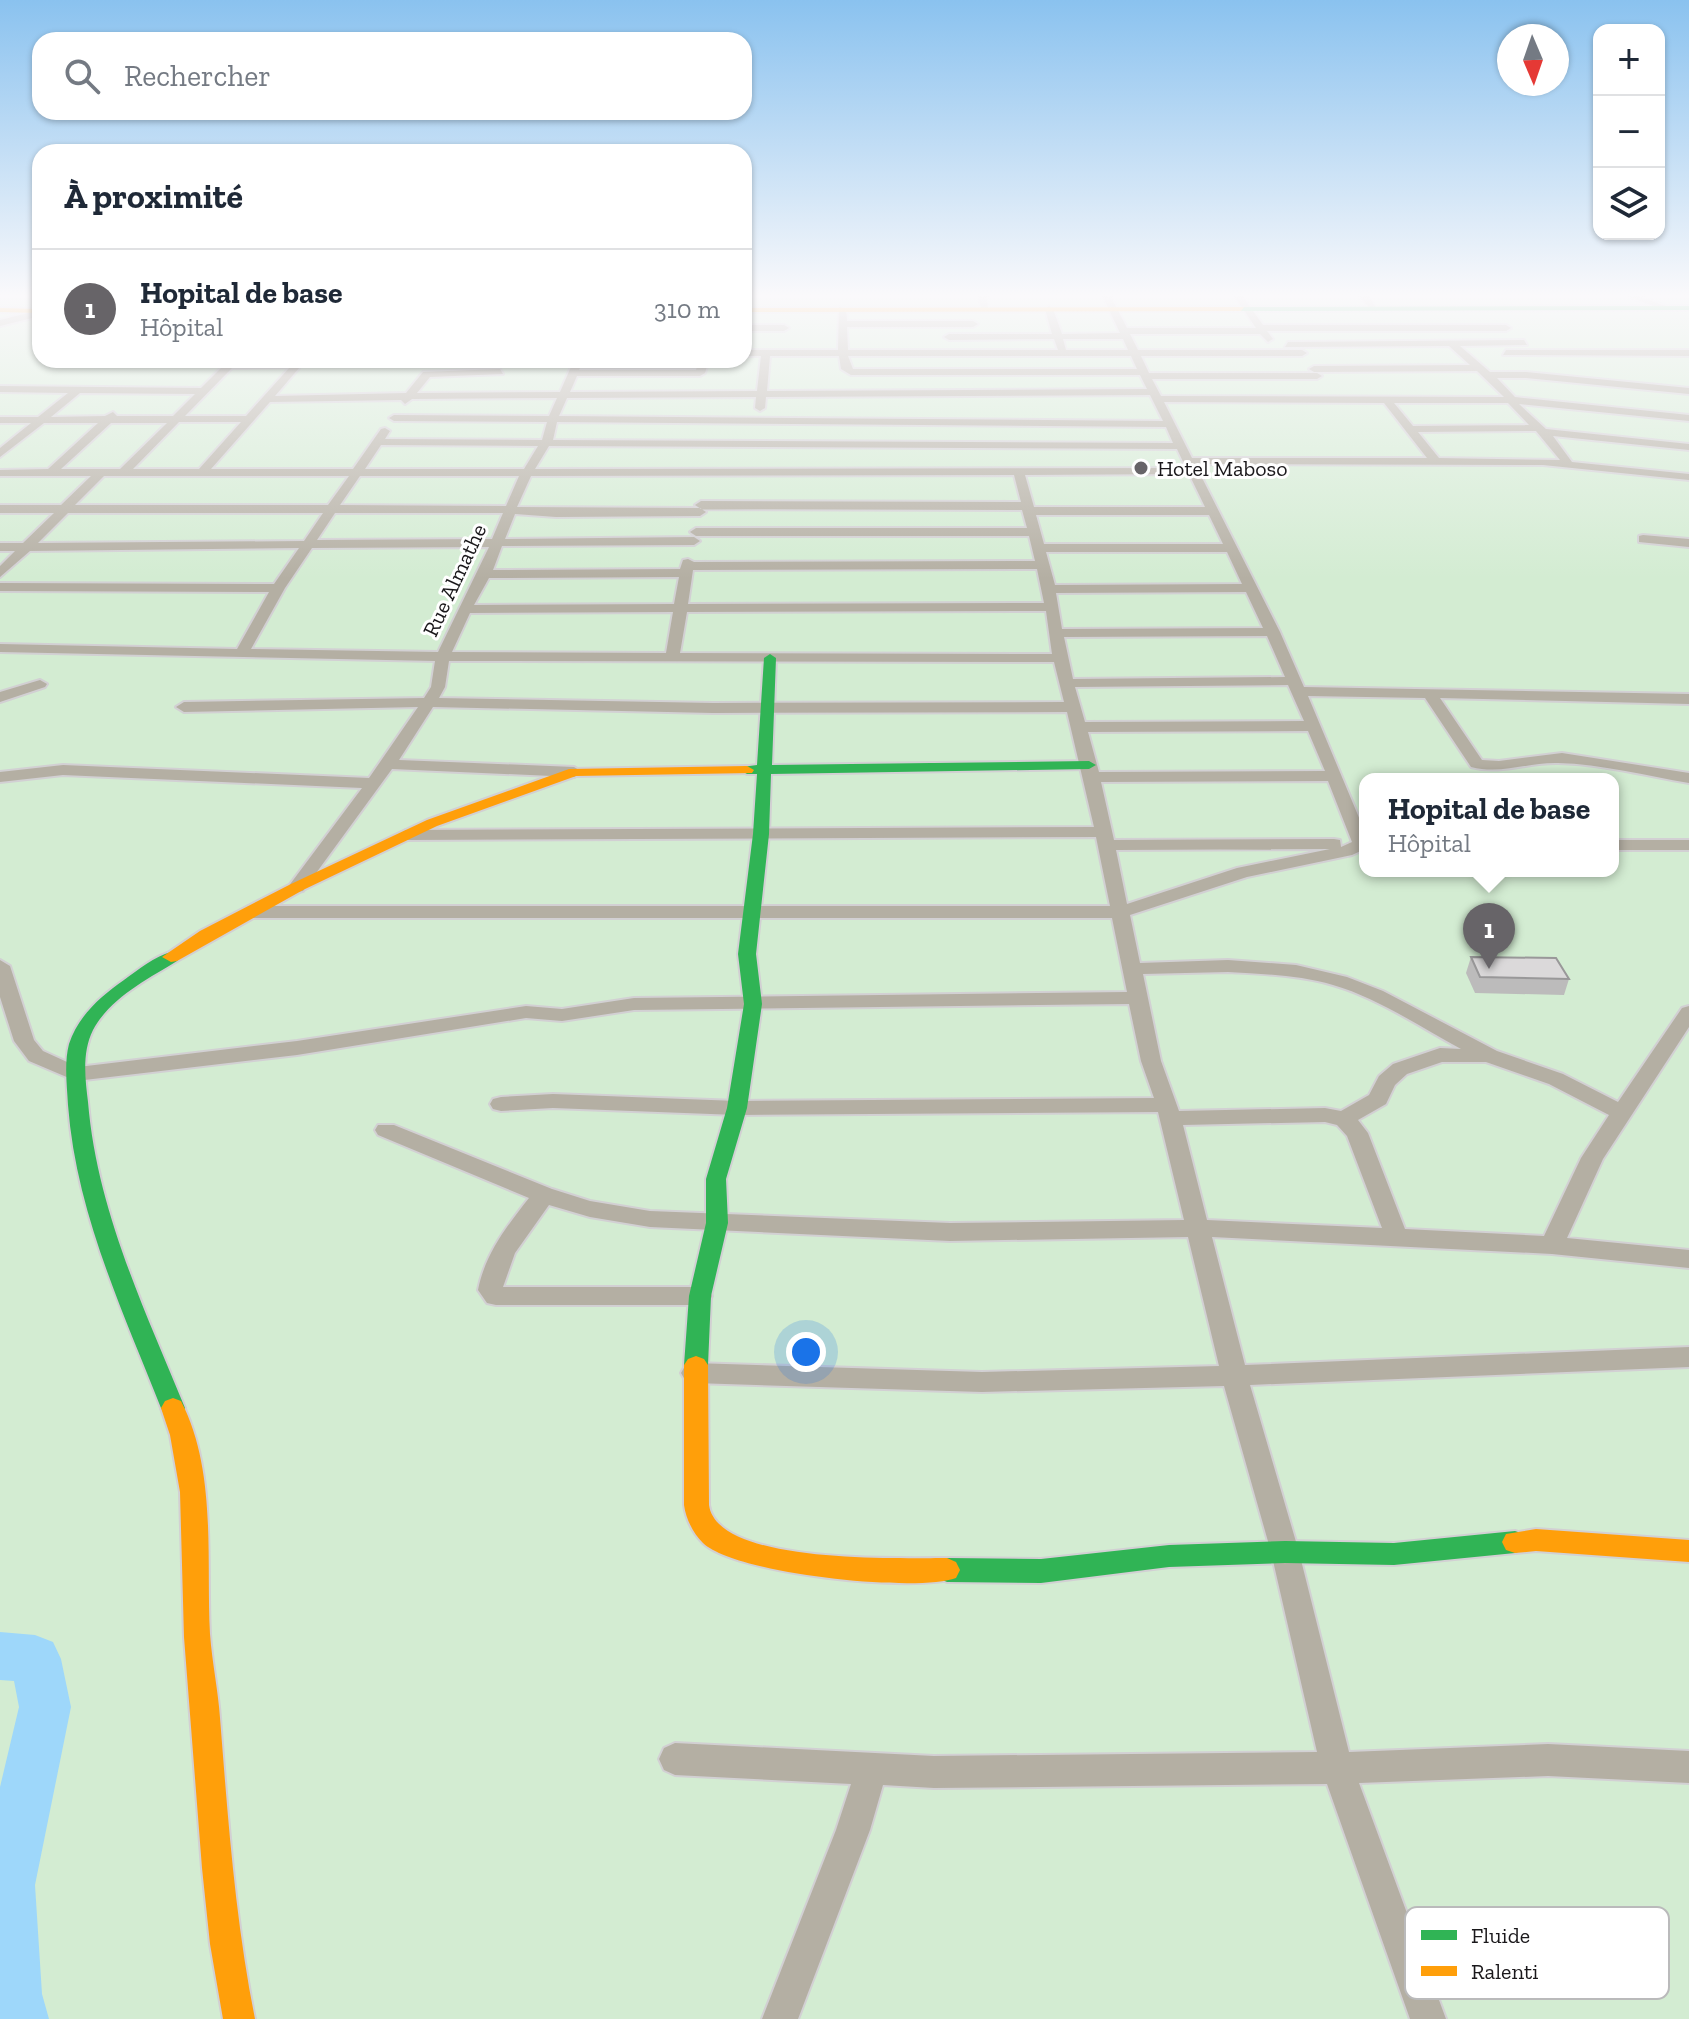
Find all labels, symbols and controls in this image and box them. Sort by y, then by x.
north arrow [1497,24,1569,96]
map controls [1593,24,1665,240]
button: + [1593,24,1665,96]
search box [32,32,752,120]
icon: search [60,54,104,98]
text: Rechercher [124,58,271,94]
button: − [1593,96,1665,168]
button: layers [1593,168,1665,240]
text: À proximité [64,176,243,217]
text: Hopital de base [140,275,343,311]
text: 1 [85,293,95,325]
text: 310 m [654,293,720,325]
text: Hôpital [140,311,223,343]
place label: Hotel Maboso [1157,455,1288,482]
marker: Hotel Maboso [1132,459,1150,477]
street label: Rue Almathe [417,520,492,641]
popup [1359,773,1619,877]
text: Hopital de base [1388,791,1590,827]
text: Hôpital [1388,827,1471,859]
pin: 1 [1463,903,1515,969]
your location [786,1332,826,1372]
legend [1405,1907,1669,1999]
text: Fluide [1471,1922,1530,1949]
text: Ralenti [1471,1958,1538,1985]

